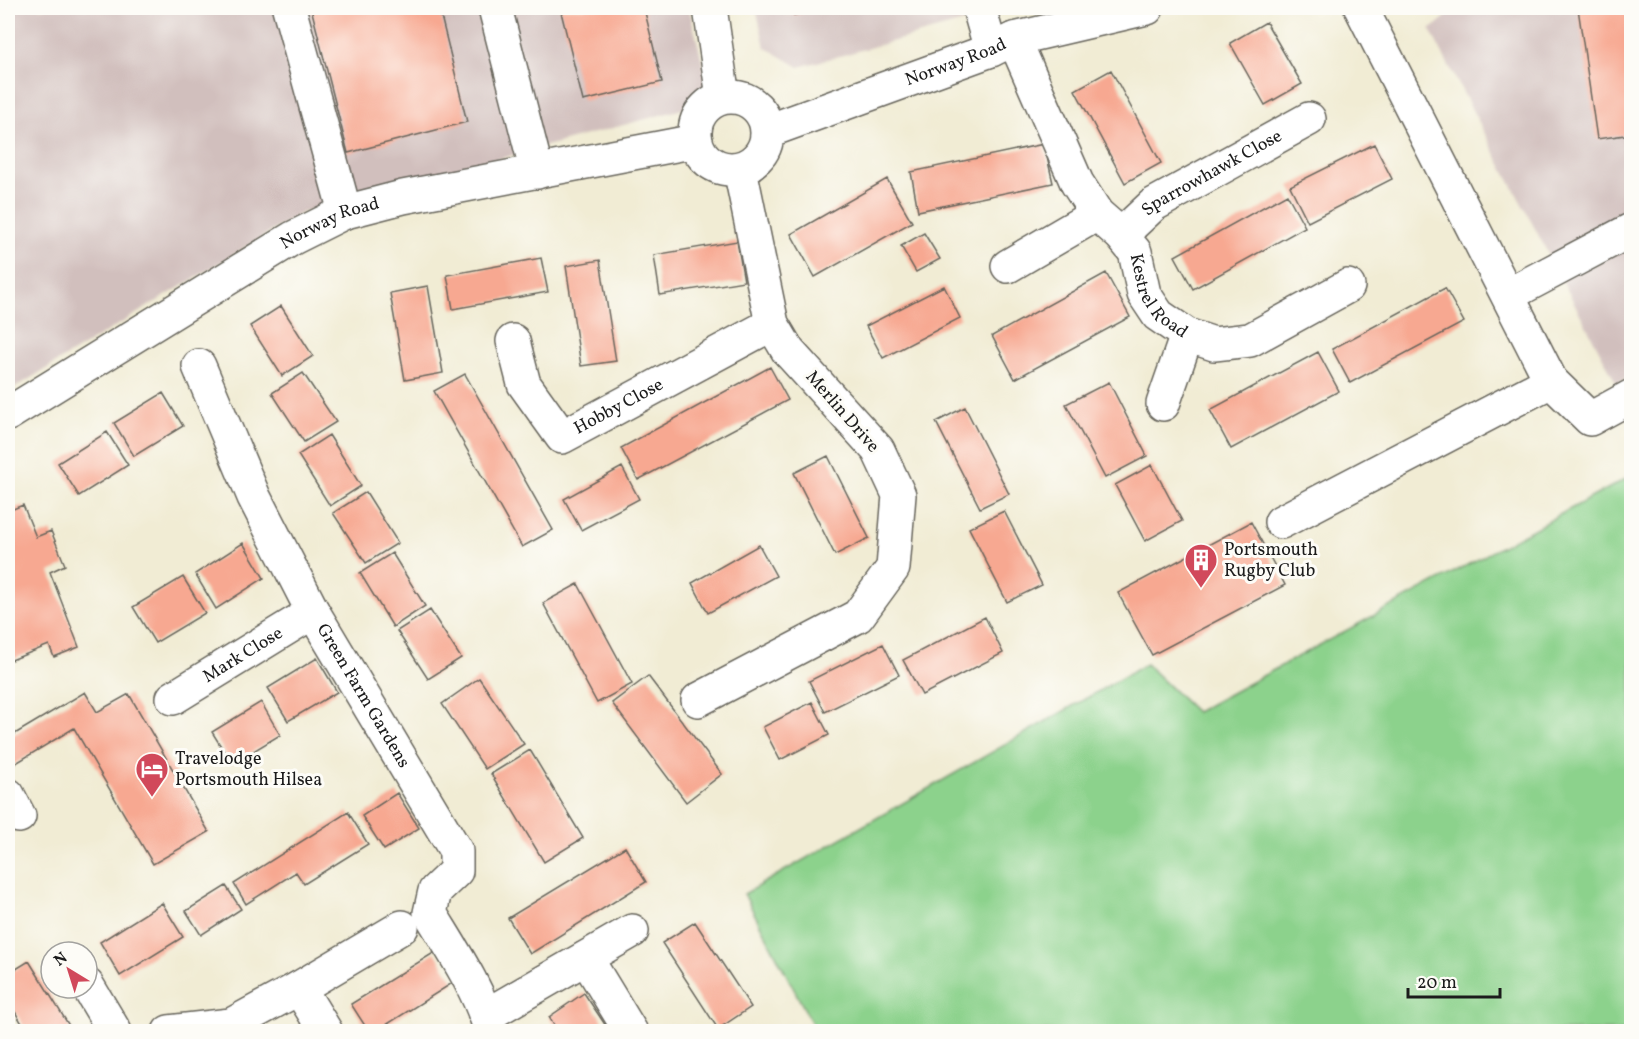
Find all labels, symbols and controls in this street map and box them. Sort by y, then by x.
street label: Norway Road [902,32,1011,93]
street label: Sparrowhawk Close [1136,124,1287,222]
street label: Norway Road [275,191,382,256]
street label: Kestrel Road [1123,251,1193,344]
street label: Merlin Drive [799,365,885,459]
street label: Hobby Close [570,372,668,441]
place label: Portsmouth Rugby Club [1224,538,1318,584]
building icon: Portsmouth Rugby Club [1183,542,1219,589]
street label: Green Farm Gardens [310,619,416,773]
street label: Mark Close [198,621,288,689]
place label: Travelodge Portsmouth Hilsea [175,747,322,793]
hotel icon: Travelodge Portsmouth Hilsea [134,751,170,798]
north arrow [39,940,99,1000]
text: N [50,947,73,972]
scale bar [1408,961,1500,999]
text: 20 m [1417,971,1457,996]

